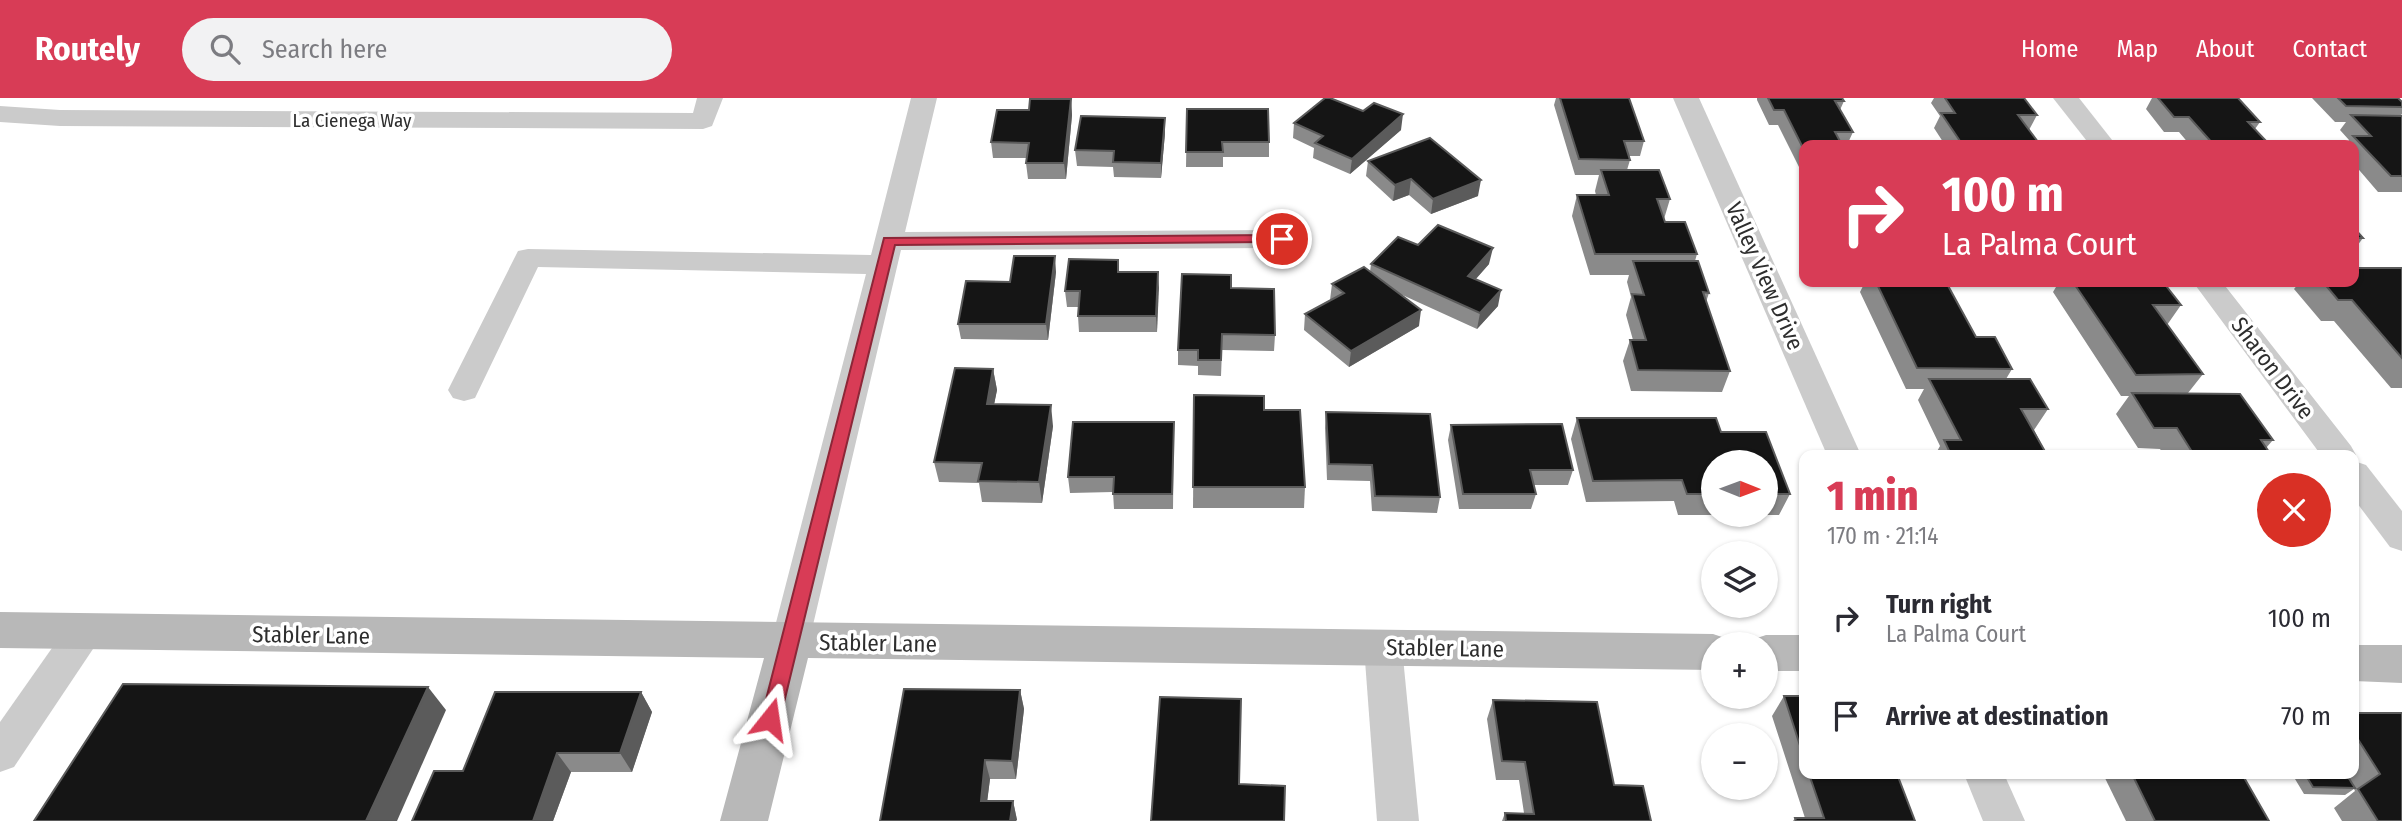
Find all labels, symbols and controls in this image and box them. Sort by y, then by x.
search box [182,18,672,81]
text: Routely [35,29,140,69]
icon: search [206,30,244,68]
text: Search here [262,34,387,65]
text: Home [2021,35,2078,63]
text: Map [2116,35,2158,63]
text: About [2196,35,2254,63]
text: Contact [2292,35,2367,63]
street label: La Cienega Way [293,109,412,132]
text: 100 m [1942,165,2064,224]
icon: right [1827,168,1918,259]
street label: Valley View Drive [1720,198,1810,354]
pin [1252,209,1312,269]
icon: arrive [1263,220,1301,258]
text: La Palma Court [1942,225,2137,263]
street label: Sharon Drive [2226,311,2320,425]
north arrow [1701,450,1778,527]
map controls [1701,450,1778,800]
text: 1 min [1827,471,1918,521]
button: close [2257,473,2331,547]
text: 170 m · 21:14 [1827,522,1938,550]
button: layers [1701,541,1778,618]
text: Turn right [1886,589,1992,620]
icon: right [1827,599,1865,637]
text: 100 m [2268,603,2331,634]
street label: Stabler Lane [252,620,370,650]
text: La Palma Court [1886,620,2026,648]
street label: Stabler Lane [819,628,937,658]
button: + [1701,632,1778,709]
street label: Stabler Lane [1386,633,1504,663]
position arrow [733,682,807,756]
icon: arrive [1827,697,1865,735]
text: Arrive at destination [1886,701,2109,732]
text: 70 m [2281,701,2331,732]
button: − [1701,723,1778,800]

